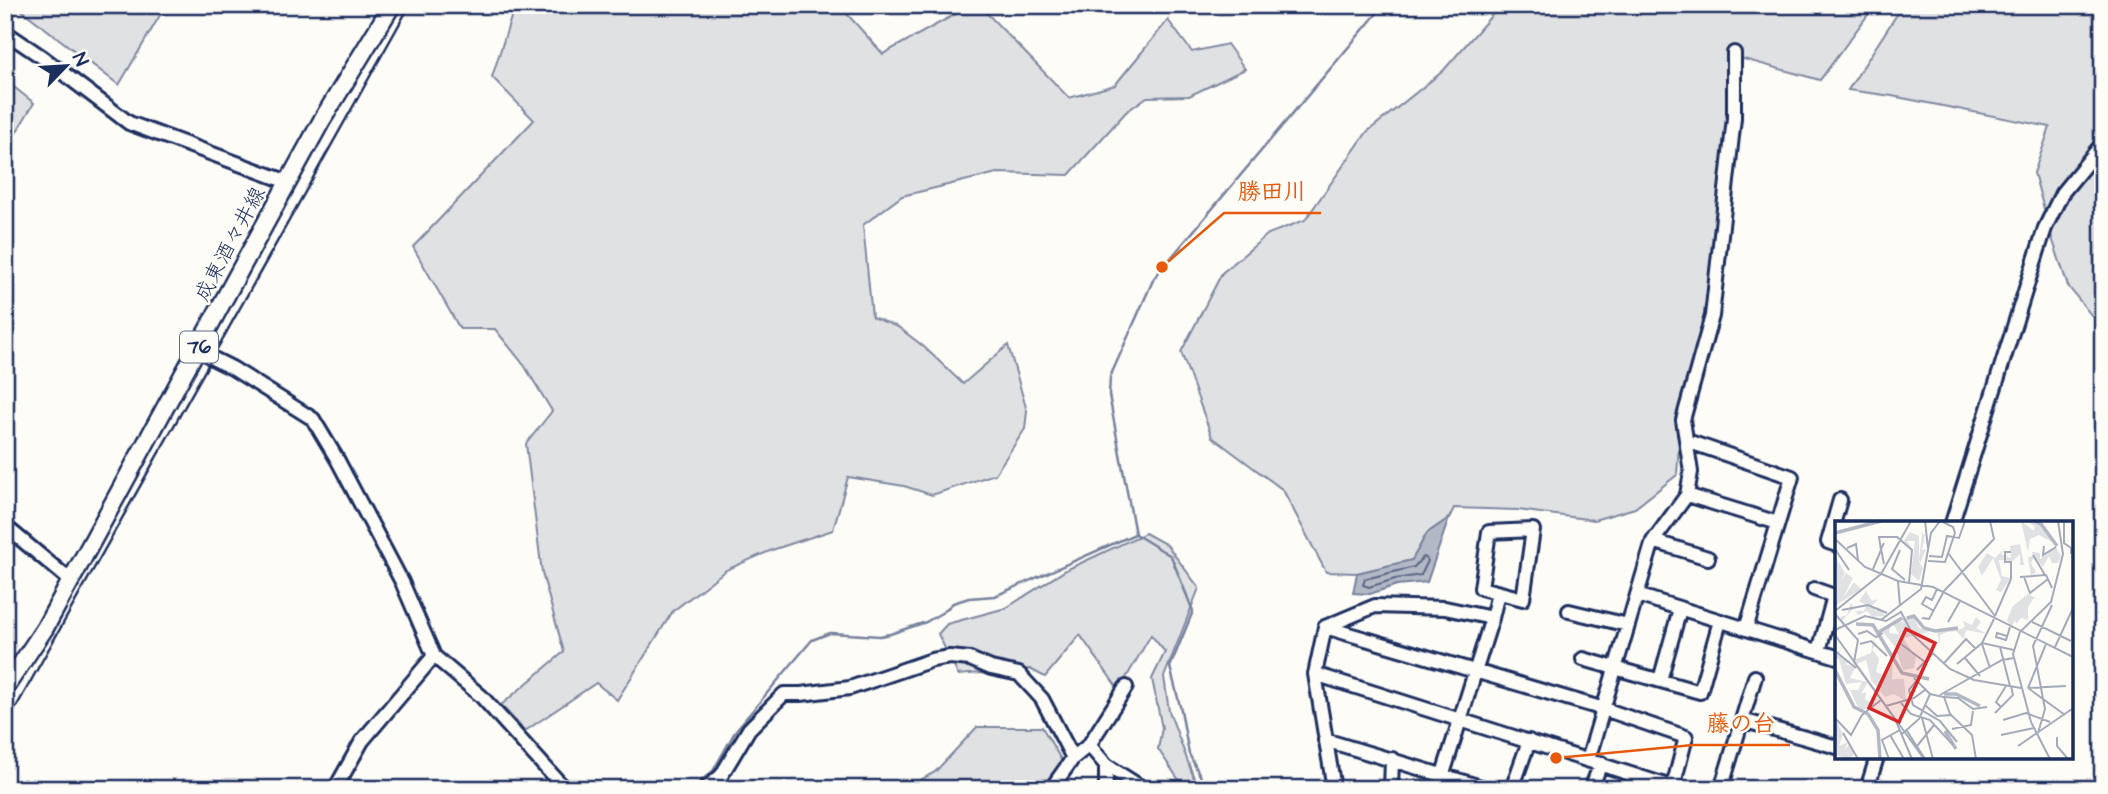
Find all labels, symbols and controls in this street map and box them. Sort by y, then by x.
north arrow [32,32,102,102]
text: N [65,48,95,71]
callout: 勝田川 [1224,169,1321,213]
text: 勝田川 [1238,176,1307,208]
street label: 成東酒々井線 [188,182,272,306]
road number: 76 [180,332,218,362]
inset map [1835,521,2073,759]
callout: 藤の台 [1693,701,1790,745]
text: 藤の台 [1707,708,1776,740]

